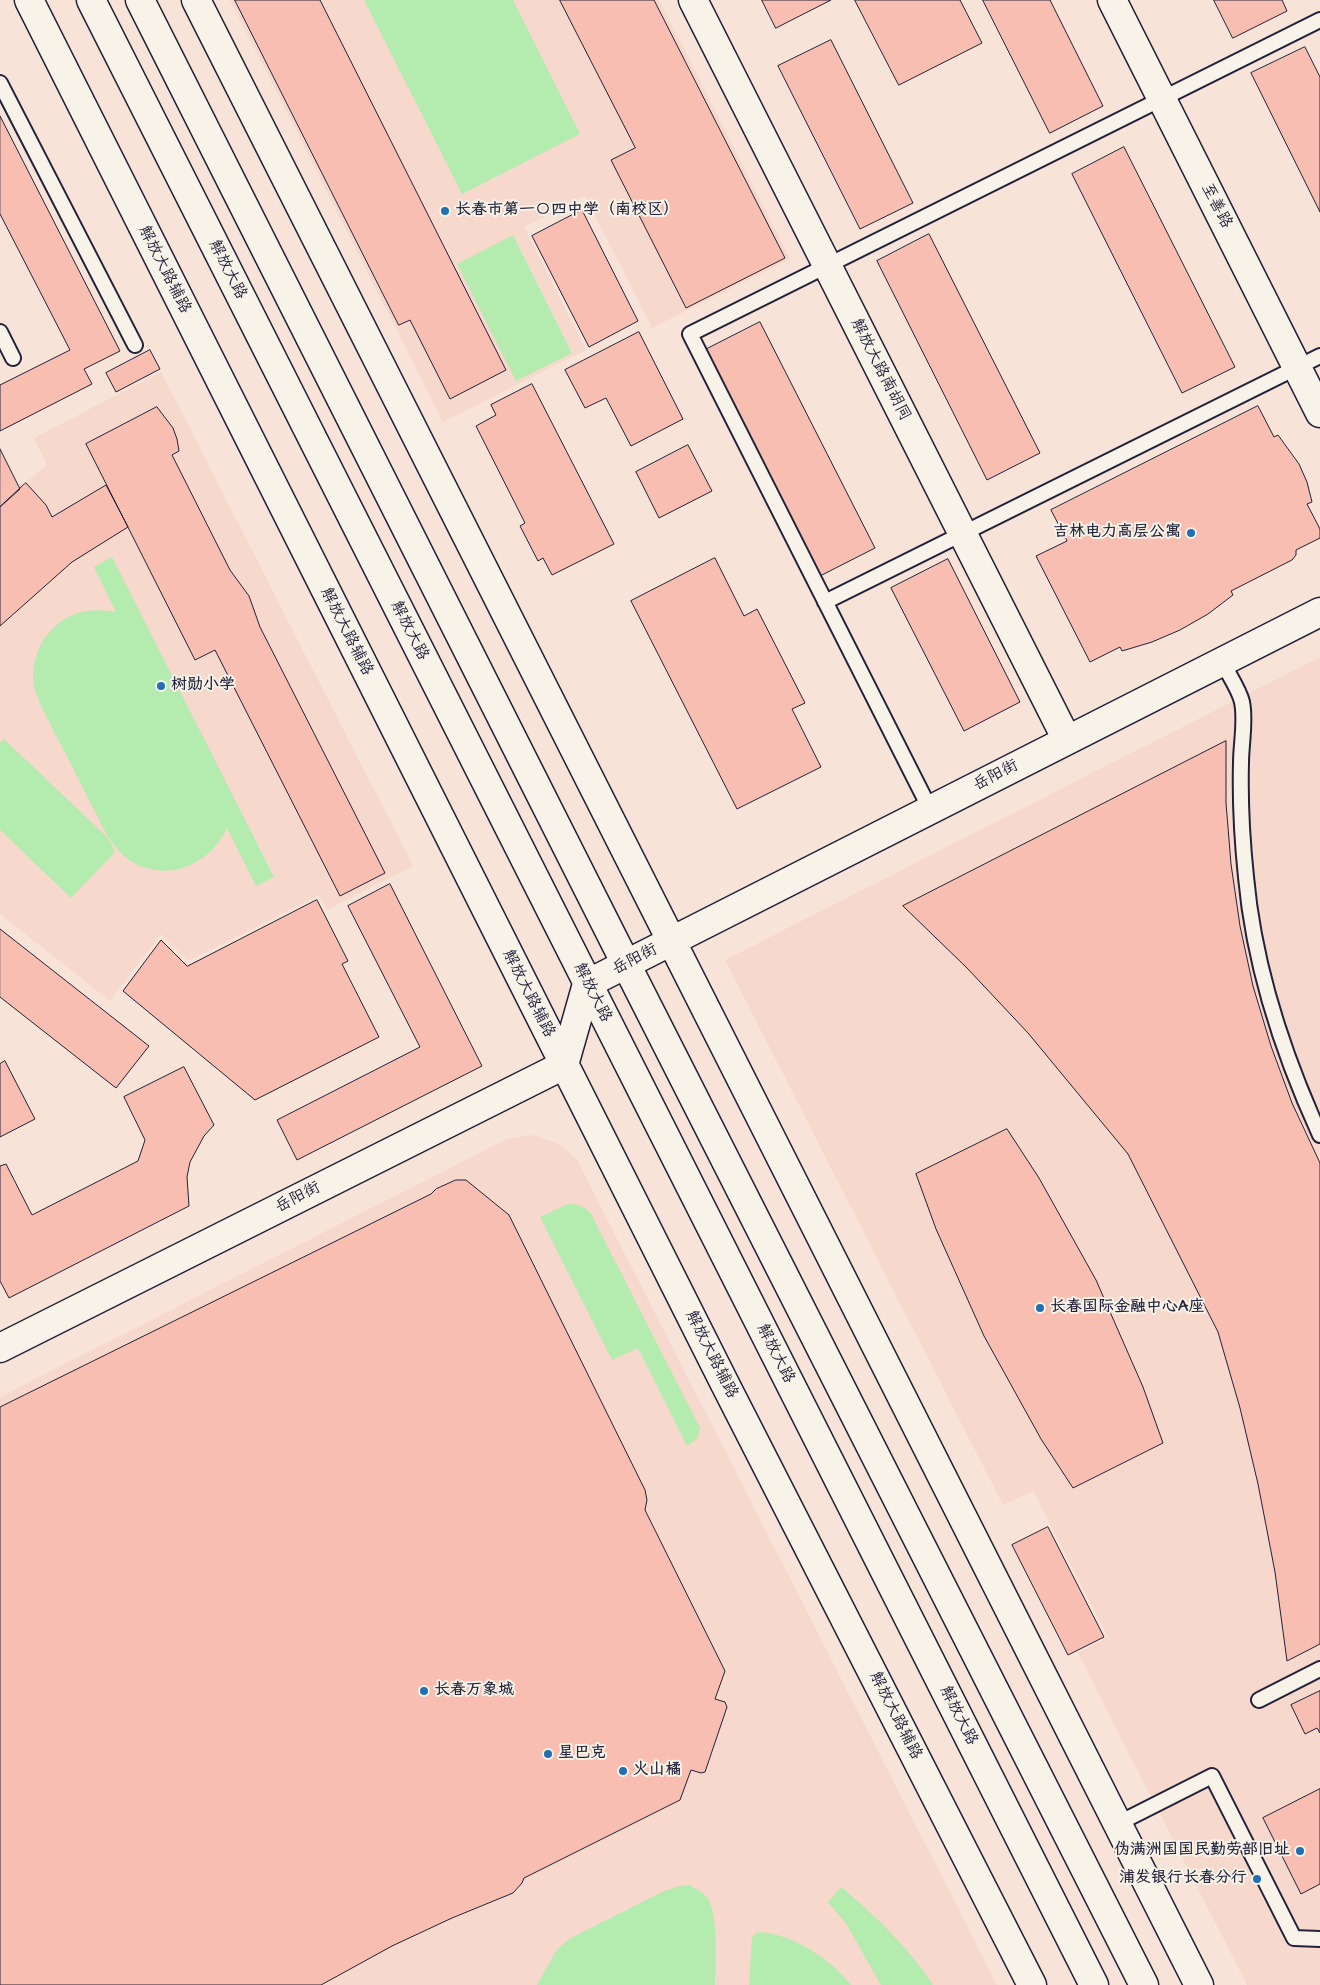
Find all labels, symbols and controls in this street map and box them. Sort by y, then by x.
street label: 至善路 [1197,180,1235,232]
place label: 长春市第一〇四中学（南校区） [455,201,679,221]
marker: 长春市第一〇四中学（南校区） [439,205,451,217]
street label: 解放大路辅路 [134,223,194,317]
street label: 解放大路 [204,237,250,303]
street label: 解放大路南胡同 [846,316,914,424]
place label: 吉林电力高层公寓 [1053,523,1181,543]
marker: 吉林电力高层公寓 [1185,527,1197,539]
street label: 解放大路辅路 [316,585,376,679]
street label: 解放大路 [386,598,432,664]
place label: 树勋小学 [171,676,235,696]
marker: 树勋小学 [155,680,167,692]
street label: 岳阳街 [970,757,1022,795]
street label: 岳阳街 [609,941,661,979]
street label: 解放大路辅路 [498,947,558,1041]
street label: 解放大路 [569,960,615,1026]
street label: 岳阳街 [272,1179,324,1217]
place label: 长春国际金融中心A座 [1050,1298,1204,1318]
marker: 长春国际金融中心A座 [1034,1302,1046,1314]
street label: 解放大路辅路 [681,1308,741,1402]
street label: 解放大路 [752,1321,798,1387]
street label: 解放大路辅路 [865,1669,925,1763]
place label: 长春万象城 [434,1681,514,1701]
street label: 解放大路 [935,1683,981,1749]
marker: 长春万象城 [418,1685,430,1697]
place label: 星巴克 [558,1744,606,1764]
marker: 星巴克 [542,1748,554,1760]
place label: 火山橘 [633,1761,681,1781]
marker: 火山橘 [617,1765,629,1777]
place label: 伪满洲国国民勤劳部旧址 [1114,1841,1290,1861]
marker: 伪满洲国国民勤劳部旧址 [1294,1845,1306,1857]
place label: 浦发银行长春分行 [1119,1869,1247,1889]
marker: 浦发银行长春分行 [1251,1873,1263,1885]

